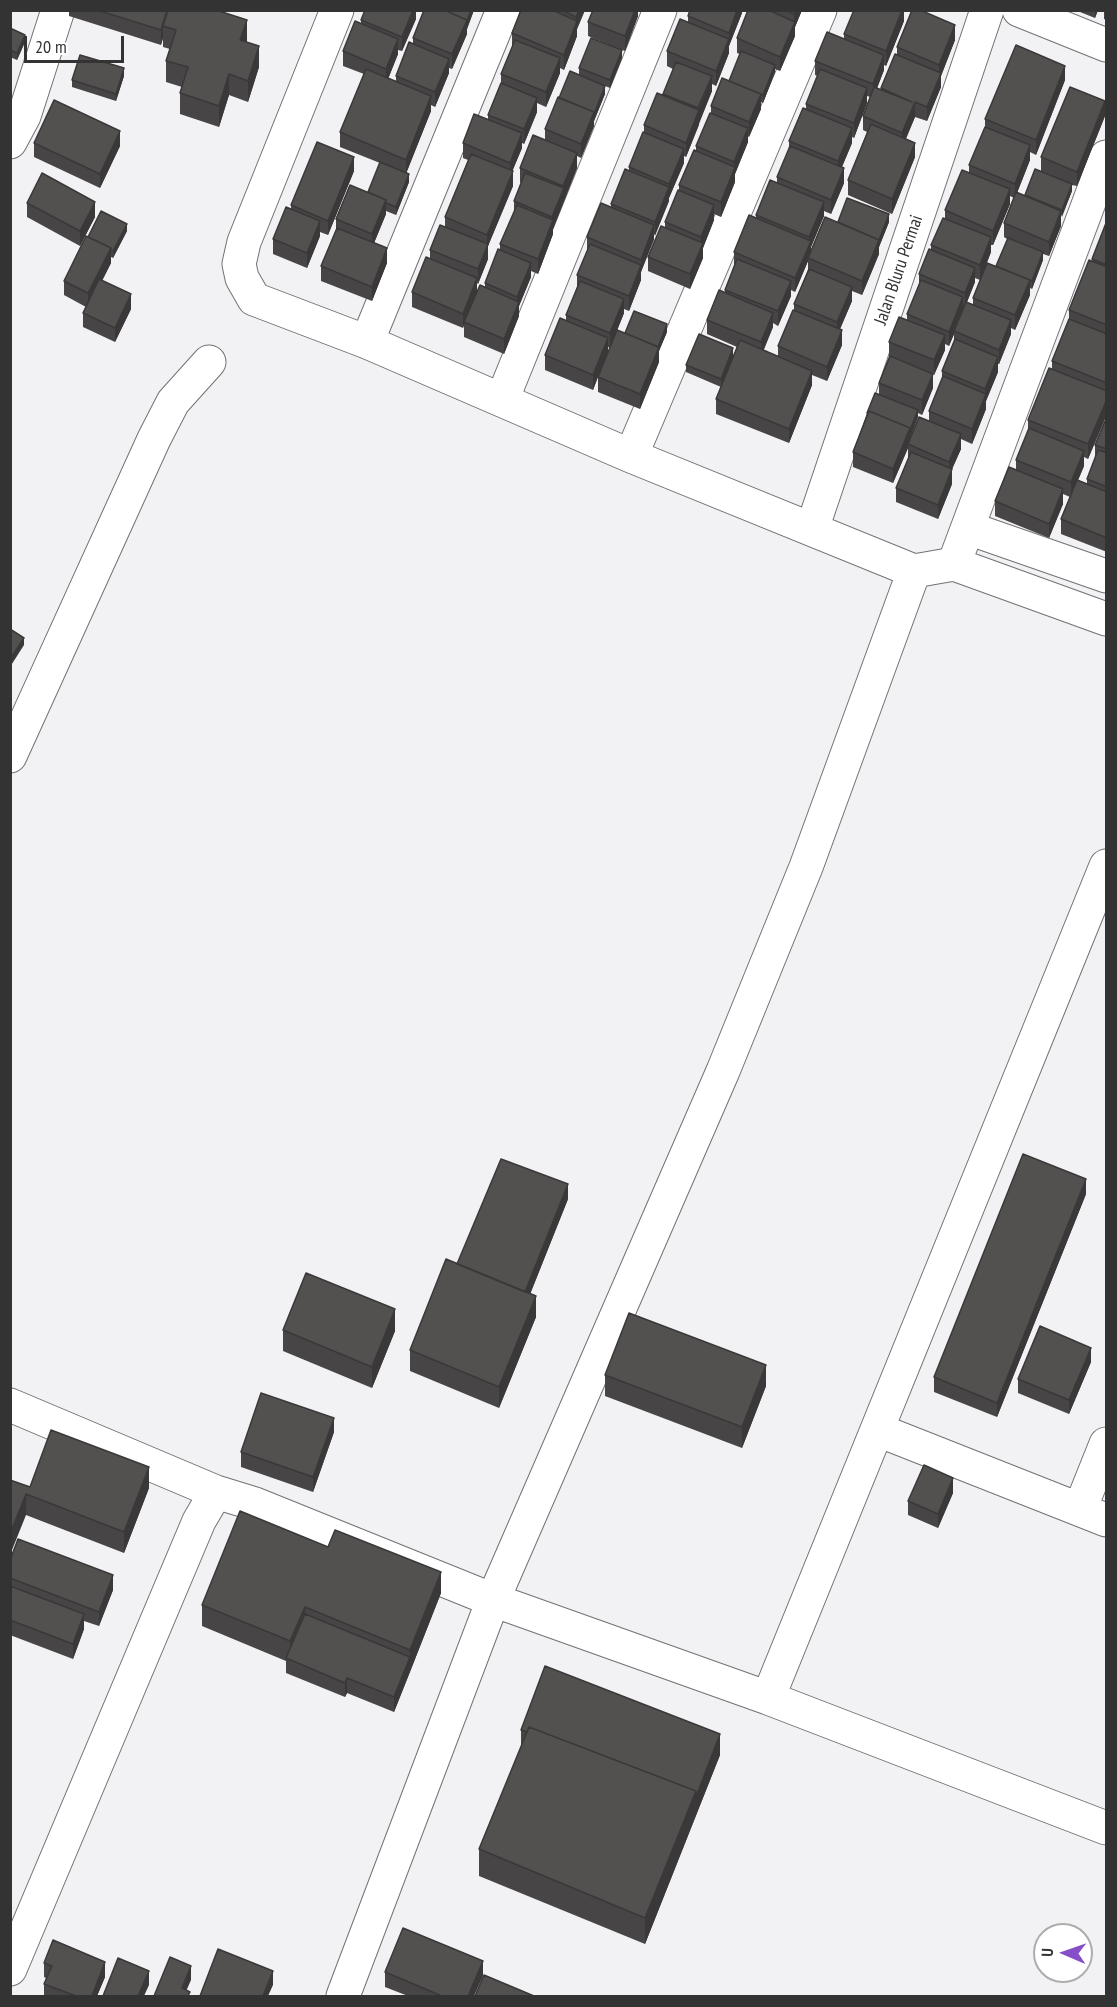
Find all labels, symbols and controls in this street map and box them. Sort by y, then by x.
scale bar [27,24,128,62]
text: 20 m [35,35,67,58]
street label: Jalan Bluru Permai [870,212,928,328]
north arrow [1033,1923,1093,1983]
text: U [1037,1948,1057,1957]

